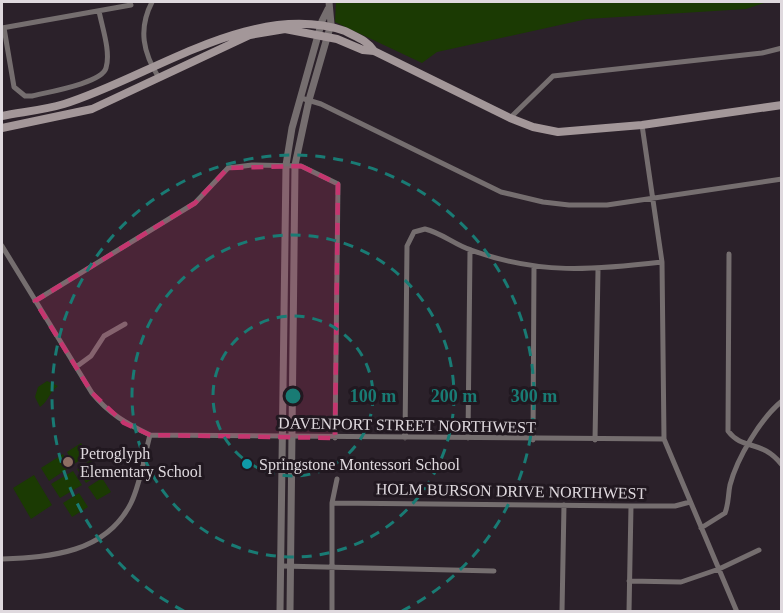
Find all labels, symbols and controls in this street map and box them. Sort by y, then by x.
centre of rings [283,386,303,406]
text: 100 m [350,386,396,406]
text: 200 m [431,386,477,406]
text: 300 m [511,386,557,406]
street label: DAVENPORT STREET NORTHWEST [278,414,536,436]
place label: Petroglyph Elementary School [80,445,203,481]
marker: Petroglyph Elementary School [61,455,75,469]
place label: Springstone Montessori School [259,456,460,474]
marker: Springstone Montessori School [240,457,254,471]
street label: HOLM BURSON DRIVE NORTHWEST [376,480,647,502]

